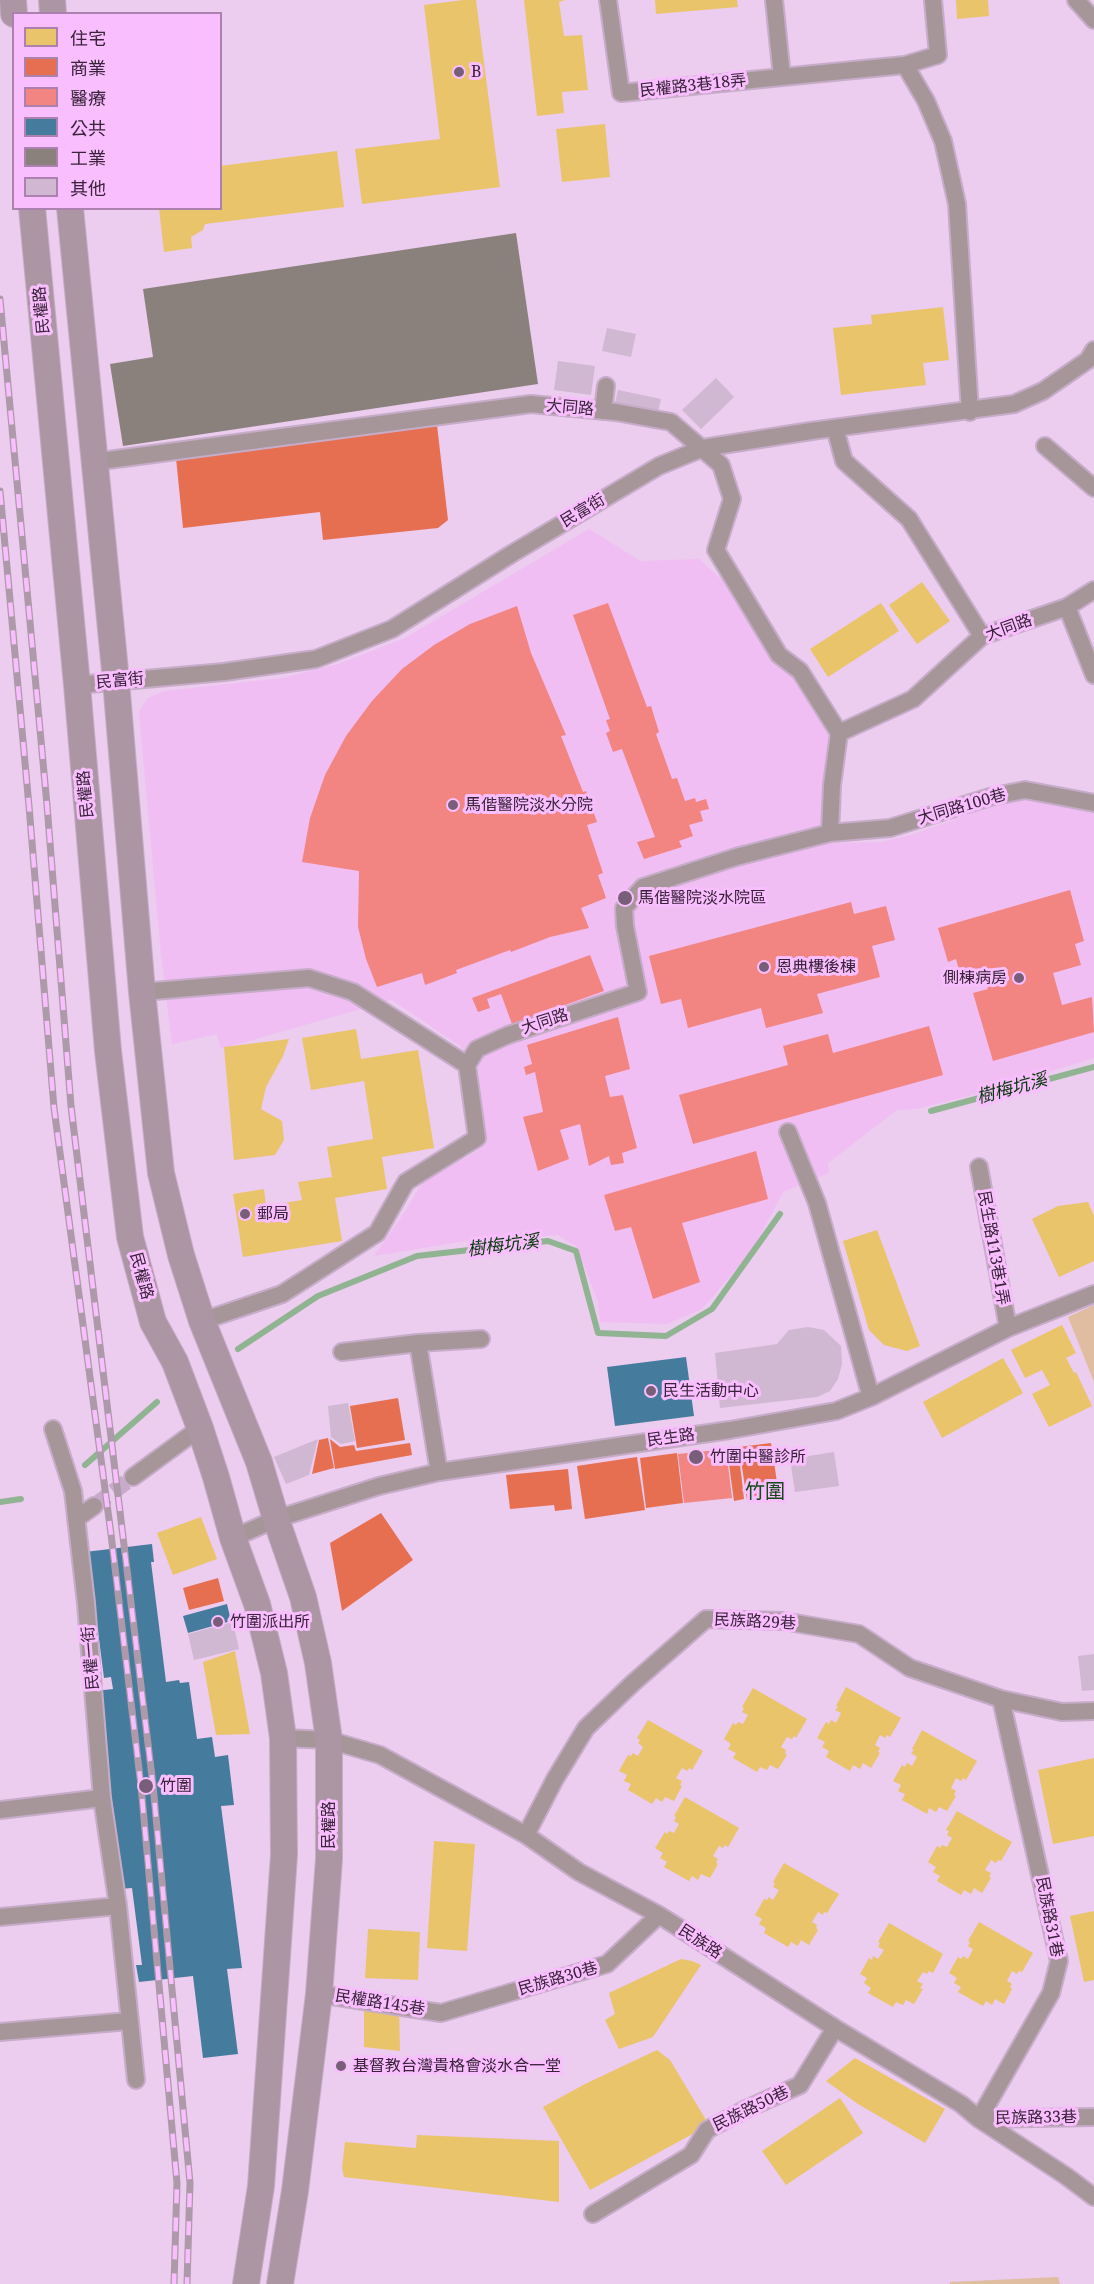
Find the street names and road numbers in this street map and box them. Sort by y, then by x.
street label: 民權路3巷18弄 [639,71,747,101]
street label: 民權路 [30,285,54,335]
street label: 大同路 [545,396,595,420]
street label: 民富街 [557,490,609,532]
street label: 大同路 [983,611,1035,645]
street label: 民富街 [95,669,145,693]
street label: 民權路 [74,769,98,819]
street label: 大同路100巷 [916,785,1008,829]
street label: 大同路 [519,1005,571,1039]
street label: 民生路113巷1弄 [973,1189,1013,1307]
street label: 民權路 [126,1250,156,1302]
street label: 民生路 [646,1425,696,1451]
street label: 民族路29巷 [714,1610,796,1634]
street label: 民權一街 [79,1625,103,1691]
street label: 民權路 [319,1801,339,1849]
street label: 民族路31巷 [1032,1875,1066,1959]
street label: 民族路 [675,1921,725,1963]
street label: 民族路30巷 [516,1958,600,2000]
street label: 民權路145巷 [334,1986,426,2020]
street label: 民族路50巷 [710,2082,792,2136]
street label: 民族路33巷 [995,2108,1077,2128]

